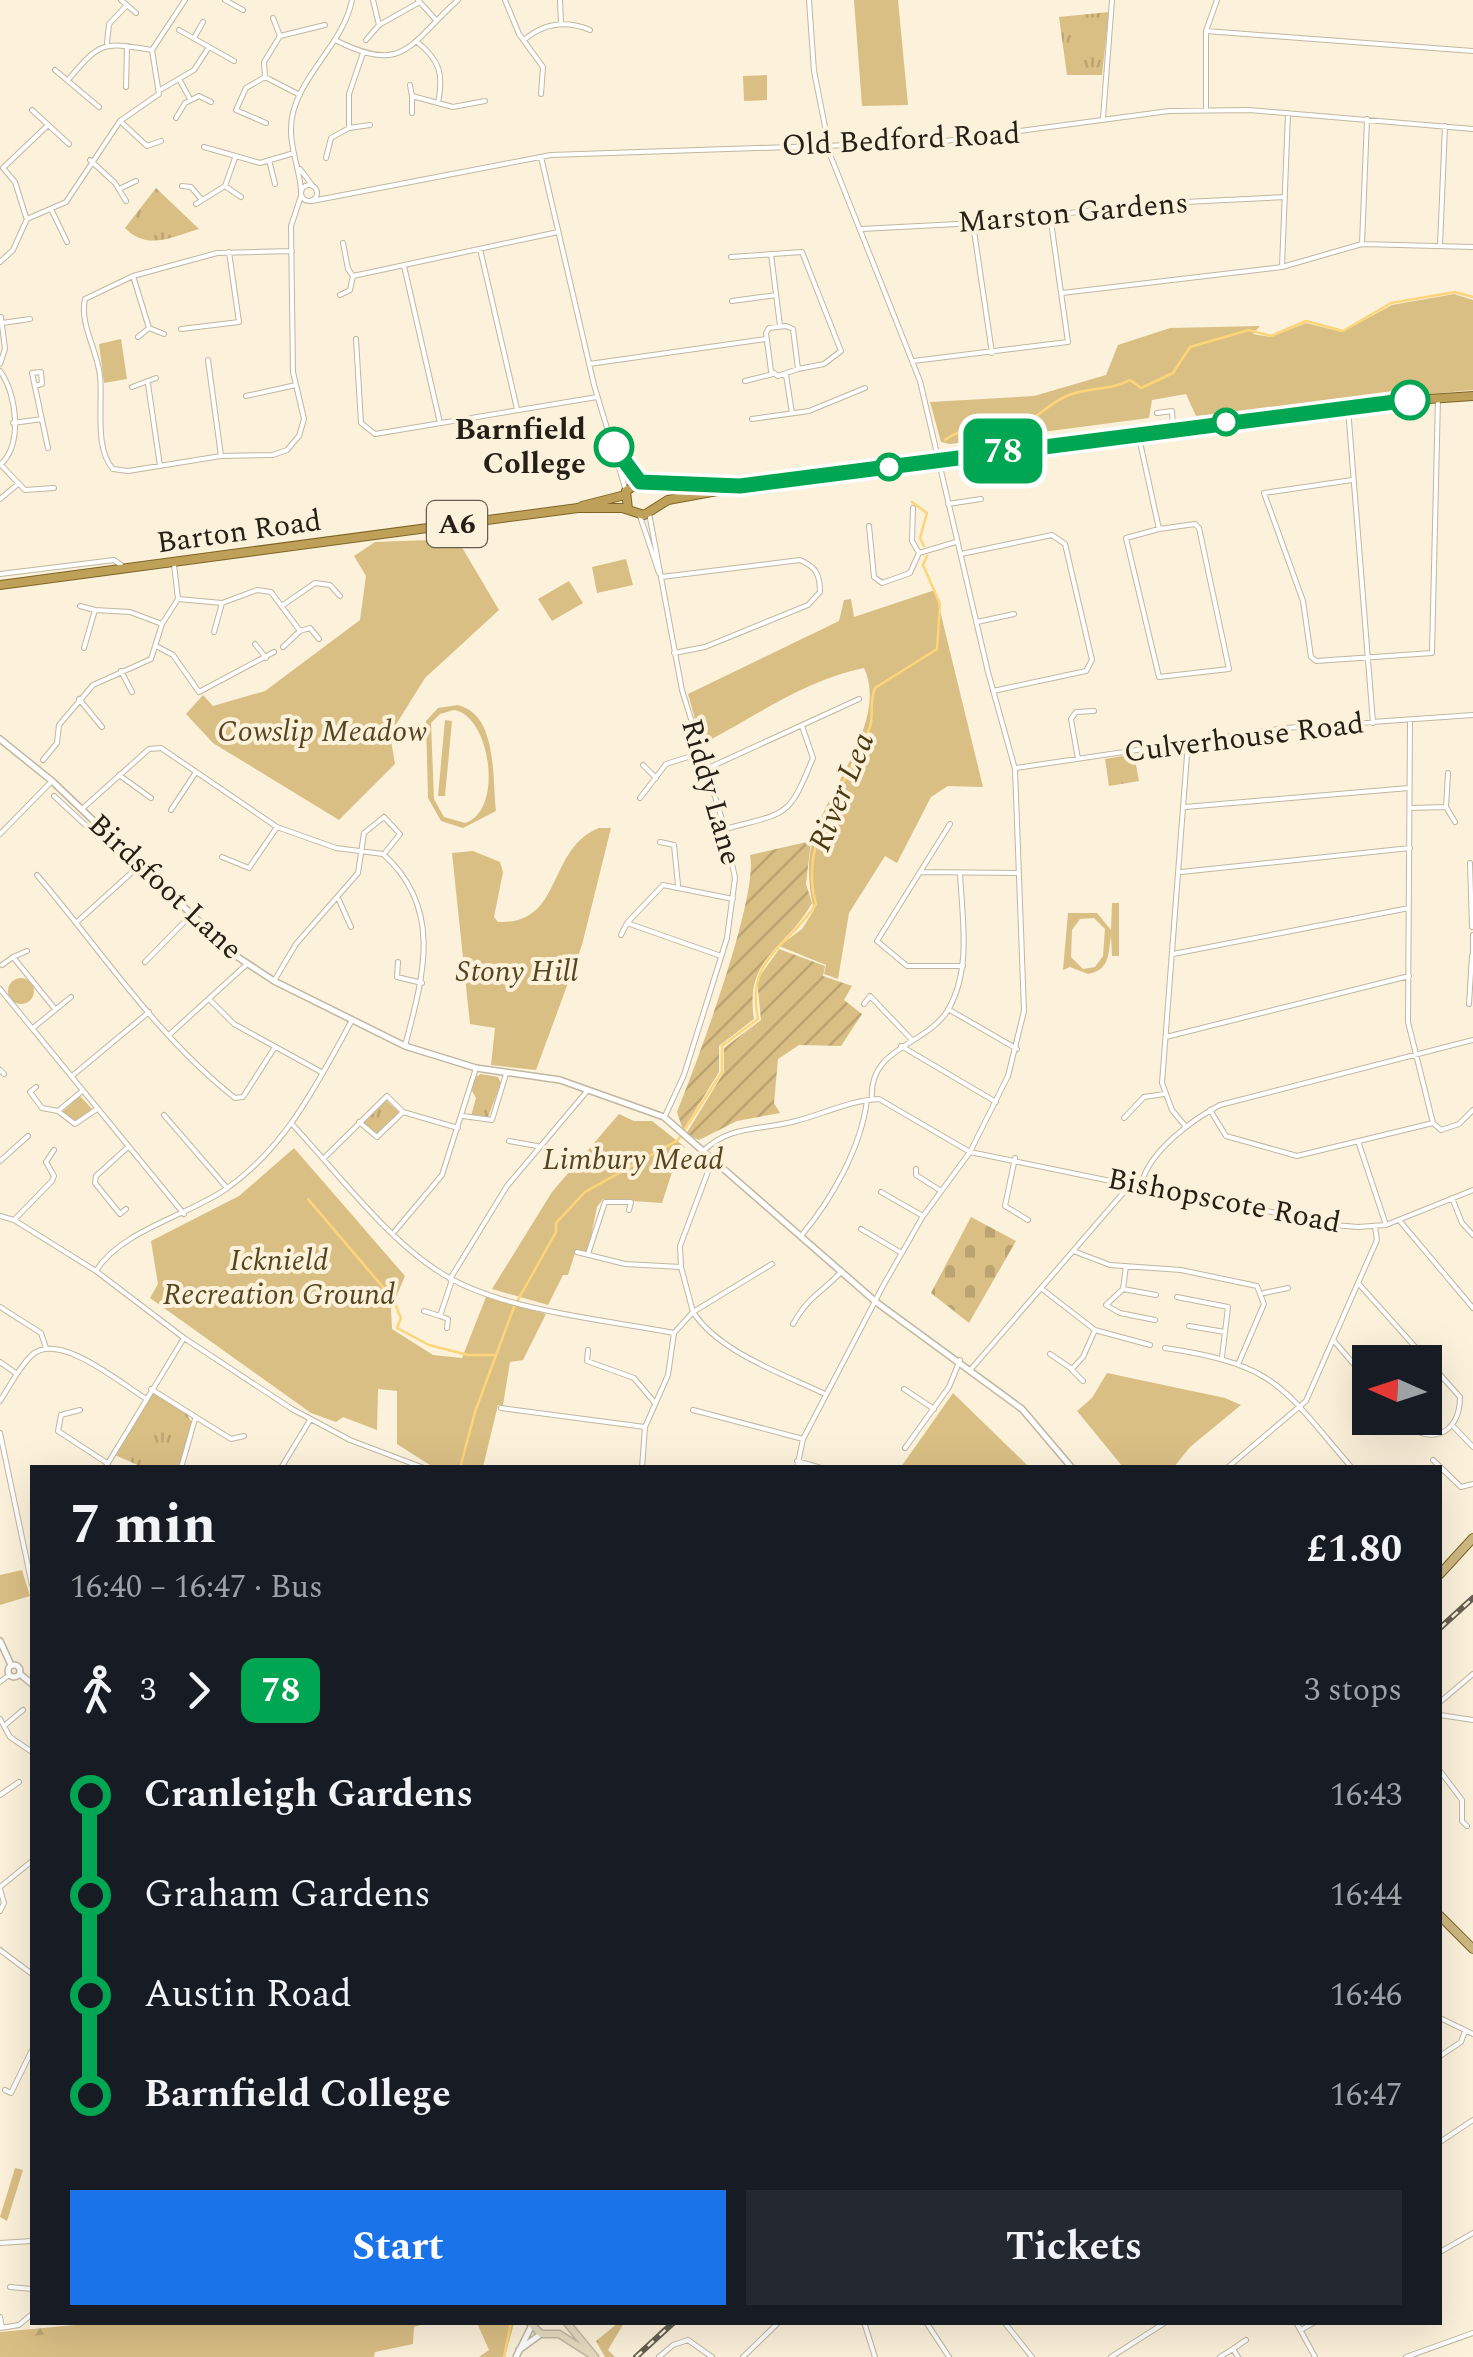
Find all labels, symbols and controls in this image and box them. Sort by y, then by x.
street label: Old Bedford Road [781,111,1021,169]
street label: Marston Gardens [956,180,1190,246]
unlabelled marker [1391,381,1429,419]
place label: Barnfield College [455,407,586,487]
unlabelled marker [1213,409,1239,435]
line badge: 78 [958,418,1048,484]
text: 78 [983,425,1023,478]
marker: Barnfield College [595,428,633,466]
unlabelled marker [876,454,902,480]
street label: Barton Road [154,498,324,566]
road number: A6 [427,501,487,547]
street label: Culverhouse Road [1121,700,1367,776]
park label: Cowslip Meadow [217,709,427,755]
street label: Riddy Lane [668,713,754,871]
water label: River Lea [796,725,888,859]
street label: Birdsfoot Lane [77,803,253,971]
park label: Stony Hill [456,949,579,995]
park label: Limbury Mead [543,1137,723,1183]
street label: Bishopscote Road [1104,1156,1344,1246]
park label: Icknield Recreation Ground [163,1238,395,1318]
north arrow [1352,1345,1442,1435]
map controls [1352,1345,1442,1435]
text: 7 min [70,1484,216,1567]
text: £1.80 [1307,1521,1402,1579]
text: 16:40 – 16:47 · Bus [70,1563,323,1612]
icon: walk [70,1663,125,1718]
icon: forward [171,1663,226,1718]
text: 78 [261,1664,300,1717]
text: 3 [140,1666,156,1715]
text: 3 stops [1304,1666,1402,1715]
text: Cranleigh Gardens [144,1766,473,1824]
text: 16:43 [1330,1771,1402,1820]
text: Graham Gardens [144,1866,431,1924]
text: 16:44 [1330,1871,1402,1920]
text: Austin Road [144,1966,352,2024]
text: 16:46 [1330,1971,1402,2020]
text: Barnfield College [144,2066,451,2124]
text: 16:47 [1330,2071,1402,2120]
button: Start [70,2190,726,2305]
button: Tickets [746,2190,1402,2305]

